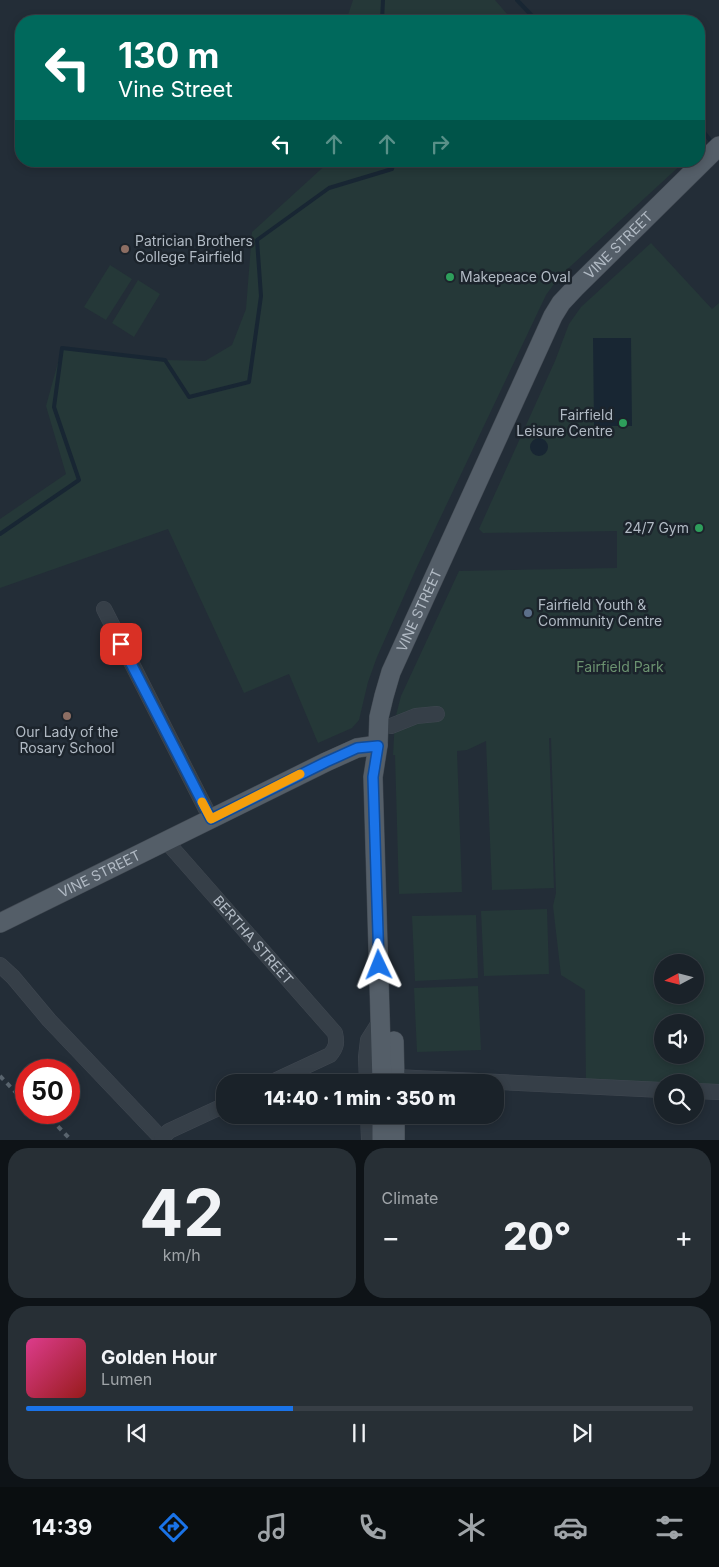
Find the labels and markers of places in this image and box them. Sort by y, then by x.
place label: Patrician Brothers College Fairfield [135,232,253,265]
marker: Patrician Brothers College Fairfield [119,243,131,255]
place label: Makepeace Oval [460,268,571,285]
marker: Makepeace Oval [444,271,456,283]
place label: Fairfield Leisure Centre [516,406,613,439]
marker: Fairfield Leisure Centre [617,417,629,429]
place label: 24/7 Gym [624,519,689,536]
marker: 24/7 Gym [693,522,705,534]
place label: Fairfield Youth & Community Centre [538,596,662,629]
marker: Fairfield Youth & Community Centre [522,607,534,619]
pin [100,623,142,665]
marker: Our Lady of the Rosary School [61,710,73,722]
place label: Our Lady of the Rosary School [16,723,118,756]

